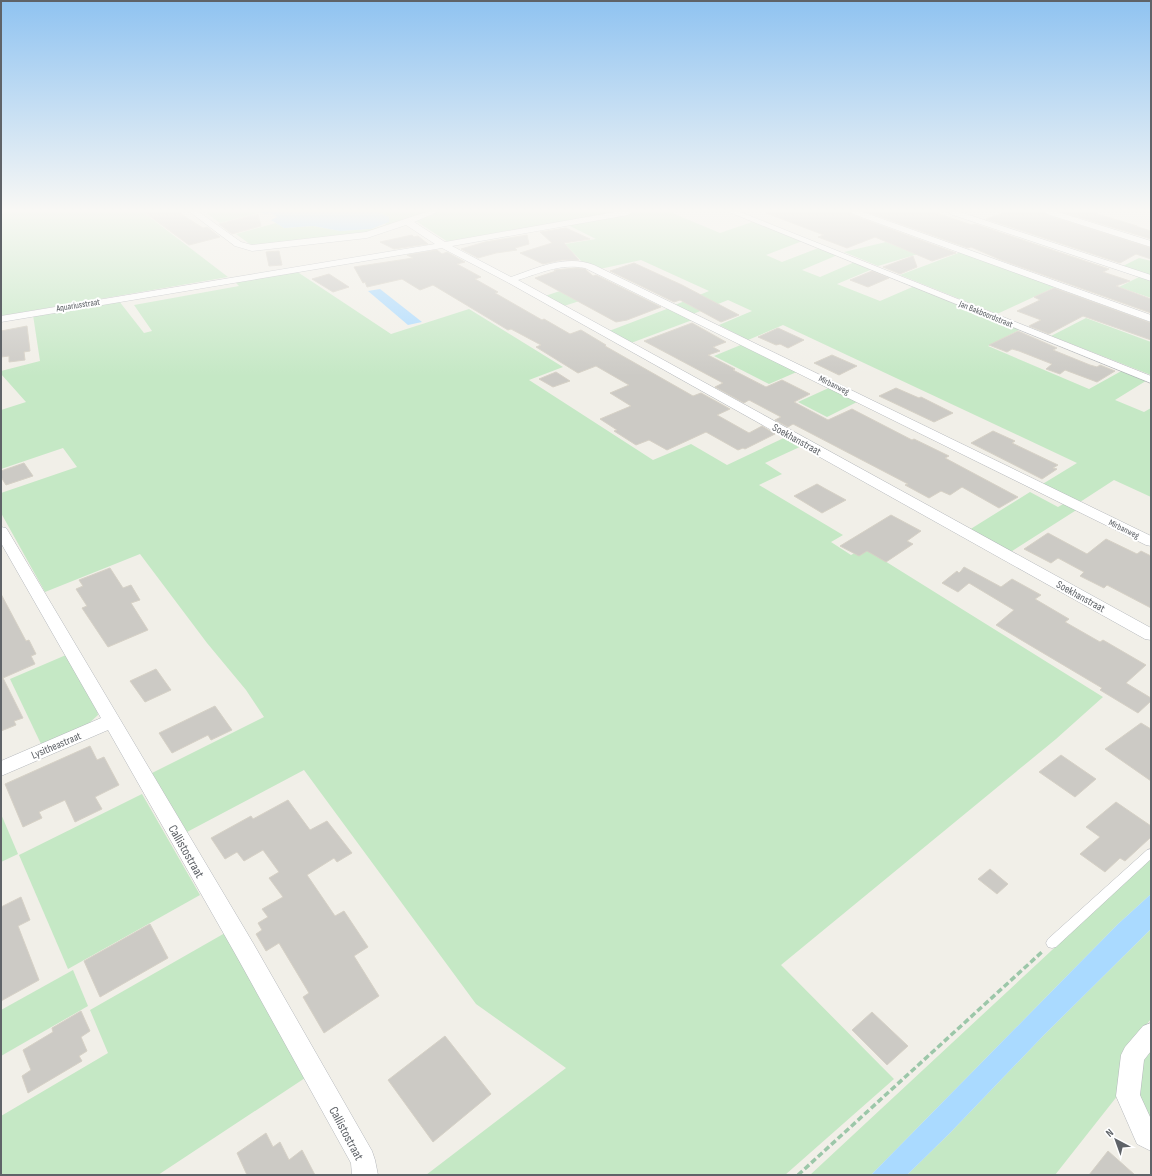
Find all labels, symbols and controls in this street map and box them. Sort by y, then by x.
street label: Aquariusstraat [54,297,101,315]
street label: Jan Bakboordstraat [956,298,1015,330]
street label: Mirbanweg [817,373,851,398]
street label: Soekhanstraat [770,421,824,458]
street label: Mirbanweg [1107,517,1141,542]
street label: Soekhanstraat [1054,578,1108,615]
street label: Lysitheastraat [29,729,84,762]
street label: Callistostraat [165,822,208,881]
street label: Callistostraat [325,1104,367,1163]
north arrow [1096,1120,1136,1160]
text: N [1103,1126,1116,1140]

